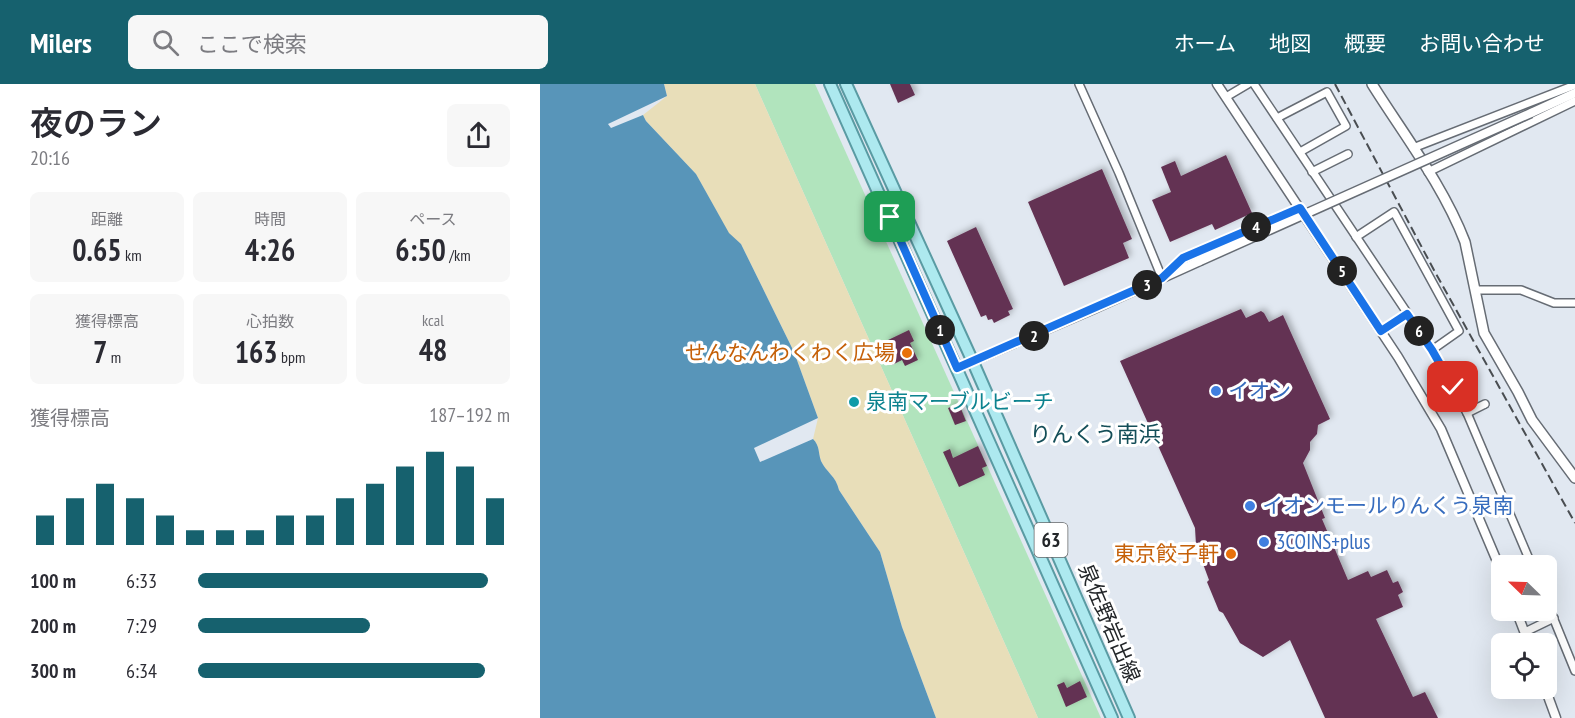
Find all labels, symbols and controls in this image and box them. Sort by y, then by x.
search box [128,15,548,69]
text: Milers [30,24,92,61]
icon: search [149,26,182,59]
text: ここで検索 [197,30,307,58]
text: ホーム [1174,30,1236,57]
text: 地図 [1269,30,1311,57]
text: 概要 [1344,30,1386,57]
text: お問い合わせ [1419,30,1545,57]
text: 夜のラン [30,101,162,144]
button: share [447,104,510,167]
text: 20:16 [30,145,70,171]
pin [864,191,915,242]
icon: arrive [873,200,906,233]
text: 距離 [91,209,123,229]
text: 時間 [254,209,286,229]
text: ペース [409,209,457,229]
pin: 4 [1241,212,1271,242]
text: 4 [1252,217,1260,237]
text: 0.65 [72,230,122,269]
text: 4:26 [245,230,295,269]
text: 6:50 [395,230,446,269]
text: km [122,245,142,265]
text: /km [446,245,471,265]
pin: 5 [1327,256,1357,286]
text: 5 [1338,261,1346,281]
pin: 3 [1132,270,1162,300]
text: 3 [1143,275,1151,295]
text: kcal [422,310,444,330]
text: 獲得標高 [75,311,139,331]
text: 心拍数 [246,311,294,331]
pin: 1 [925,315,955,345]
pin: 6 [1404,316,1434,346]
text: 1 [936,320,944,340]
pin: 2 [1019,321,1049,351]
text: 6 [1415,321,1423,341]
text: 2 [1030,326,1038,346]
text: 48 [419,330,447,369]
text: 7 [93,332,107,371]
text: 163 [235,332,278,371]
place label: せんなんわくわく広場 [685,339,895,366]
marker: せんなんわくわく広場 [900,346,914,360]
text: m [107,347,121,367]
text: bpm [278,347,305,367]
pin [1427,361,1478,412]
icon: check [1436,370,1469,403]
place label: イオン [1228,377,1291,404]
marker: イオン [1209,384,1223,398]
place label: 泉南マーブルビーチ [866,388,1054,415]
marker: 泉南マーブルビーチ [847,395,861,409]
text: 187–192 m [429,402,510,428]
text: 獲得標高 [30,405,110,431]
district label: りんくう南浜 [1029,420,1161,448]
place label: イオンモールりんくう泉南 [1262,492,1514,519]
marker: イオンモールりんくう泉南 [1243,499,1257,513]
road number: 63 [1034,523,1068,557]
place label: 3COINS+plus [1276,528,1370,555]
marker: 3COINS+plus [1257,535,1271,549]
place label: 東京餃子軒 [1114,540,1219,567]
marker: 東京餃子軒 [1224,547,1238,561]
north arrow [1491,555,1557,621]
map controls [1491,555,1557,699]
street label: 泉佐野岩出線 [1072,560,1147,686]
text: 100 m [30,568,76,594]
text: 6:33 [126,568,157,594]
text: 200 m [30,613,76,639]
text: 7:29 [126,613,157,639]
button: locate [1491,633,1557,699]
text: 300 m [30,658,76,684]
text: 6:34 [126,658,157,684]

